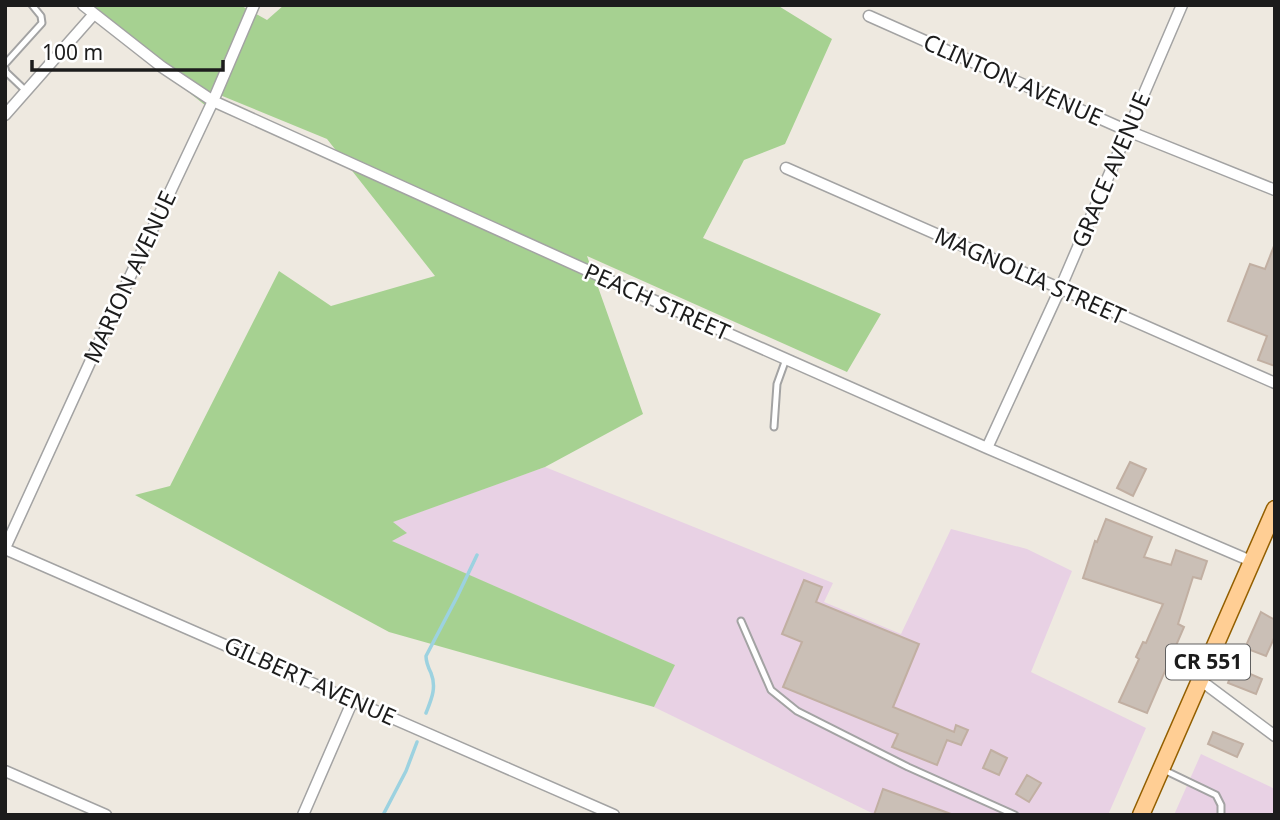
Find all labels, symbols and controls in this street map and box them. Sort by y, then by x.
street label: CLINTON AVENUE [919,25,1108,133]
scale bar [32,28,222,72]
text: 100 m [42,38,103,66]
street label: GRACE AVENUE [1063,87,1157,252]
street label: MARION AVENUE [75,185,183,368]
street label: MAGNOLIA STREET [930,219,1131,332]
street label: PEACH STREET [579,255,736,348]
street label: GILBERT AVENUE [219,628,401,732]
road number: CR 551 [1166,644,1250,680]

